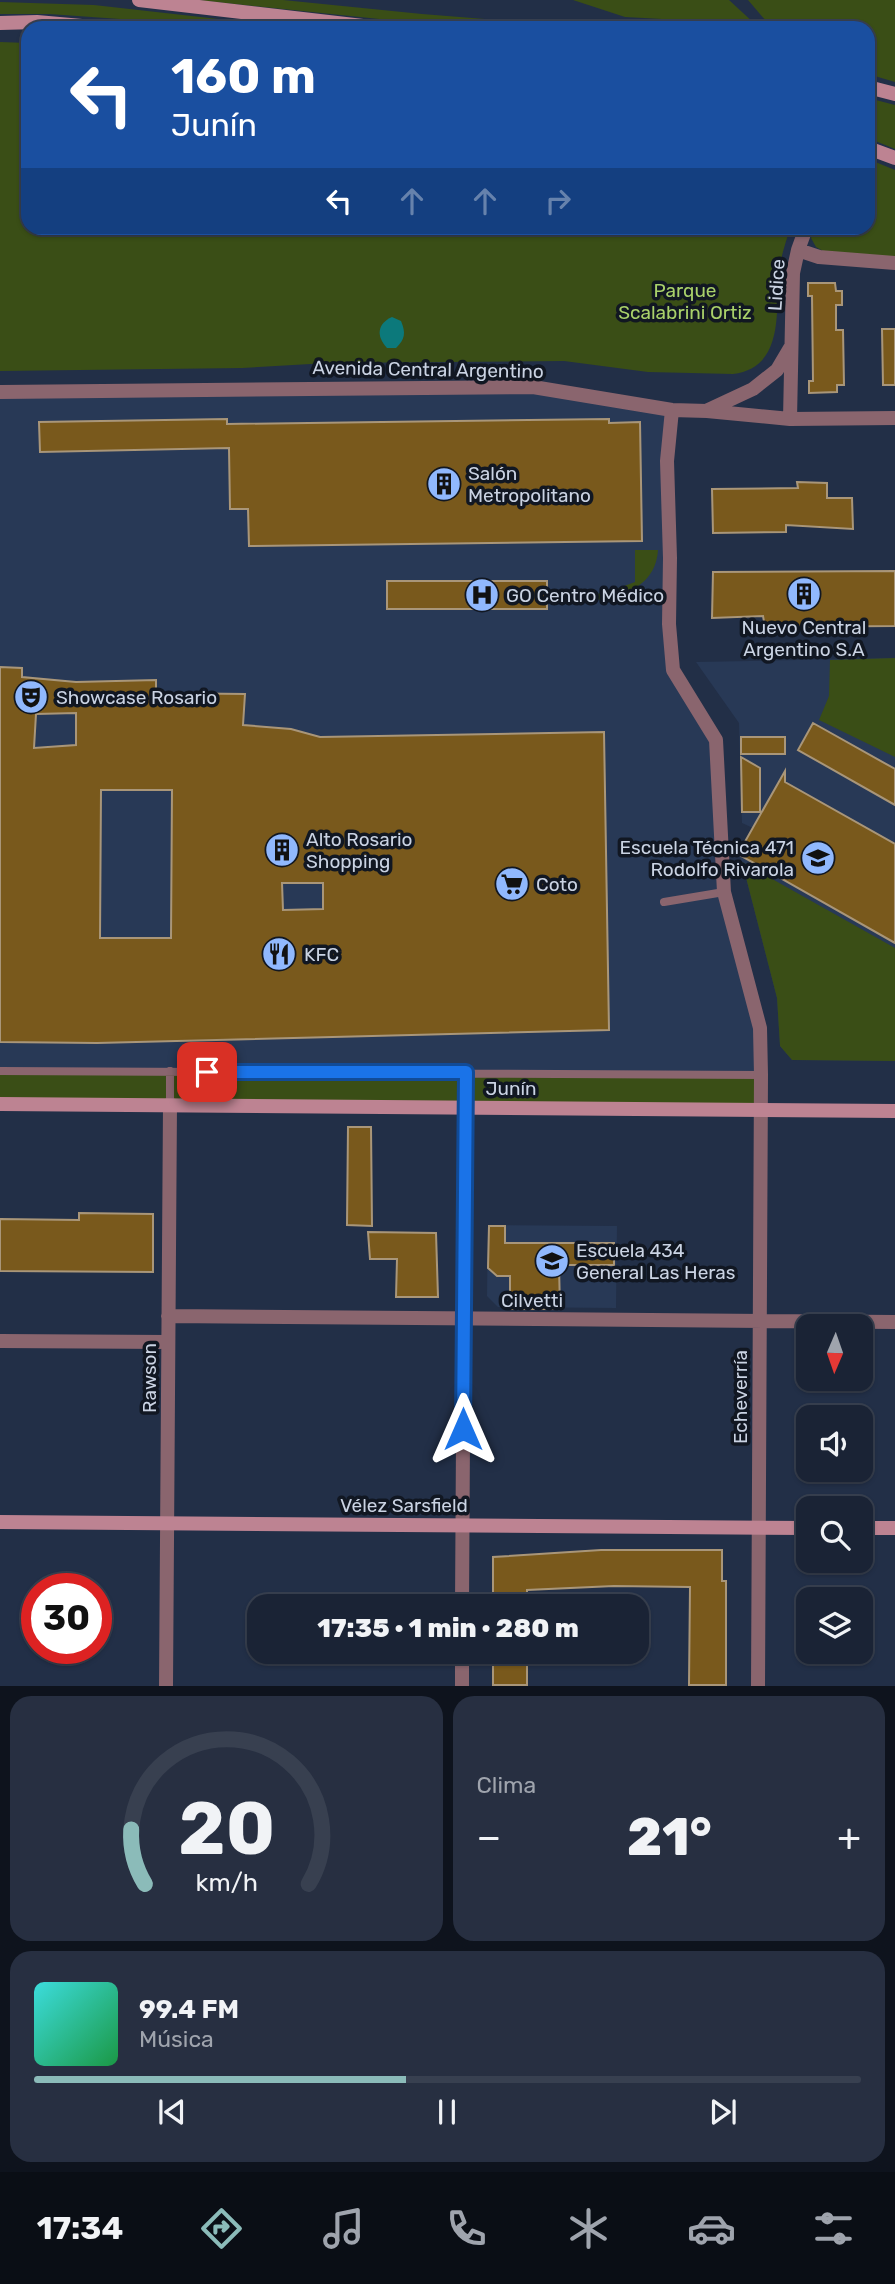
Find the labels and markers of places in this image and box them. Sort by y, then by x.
place label: Salón Metropolitano [468,462,591,507]
building icon: Salón Metropolitano [425,465,463,503]
building icon: Nuevo Central Argentino S.A [785,575,823,613]
hospital icon: GO Centro Médico [463,576,501,614]
place label: GO Centro Médico [506,584,664,607]
place label: Nuevo Central Argentino S.A [742,616,866,661]
theatre icon: Showcase Rosario [12,678,50,716]
place label: Showcase Rosario [56,686,217,709]
place label: Alto Rosario Shopping [306,828,412,873]
building icon: Alto Rosario Shopping [263,831,301,869]
place label: Escuela Técnica 471 Rodolfo Rivarola [620,836,794,881]
school or university icon: Escuela Técnica 471 Rodolfo Rivarola [799,839,837,877]
supermarket icon: Coto [493,865,531,903]
place label: Coto [536,873,578,896]
restaurant icon: KFC [260,935,298,973]
place label: KFC [304,943,339,966]
pin [177,1042,237,1102]
place label: Escuela 434 General Las Heras [576,1239,736,1284]
school or university icon: Escuela 434 General Las Heras [533,1242,571,1280]

